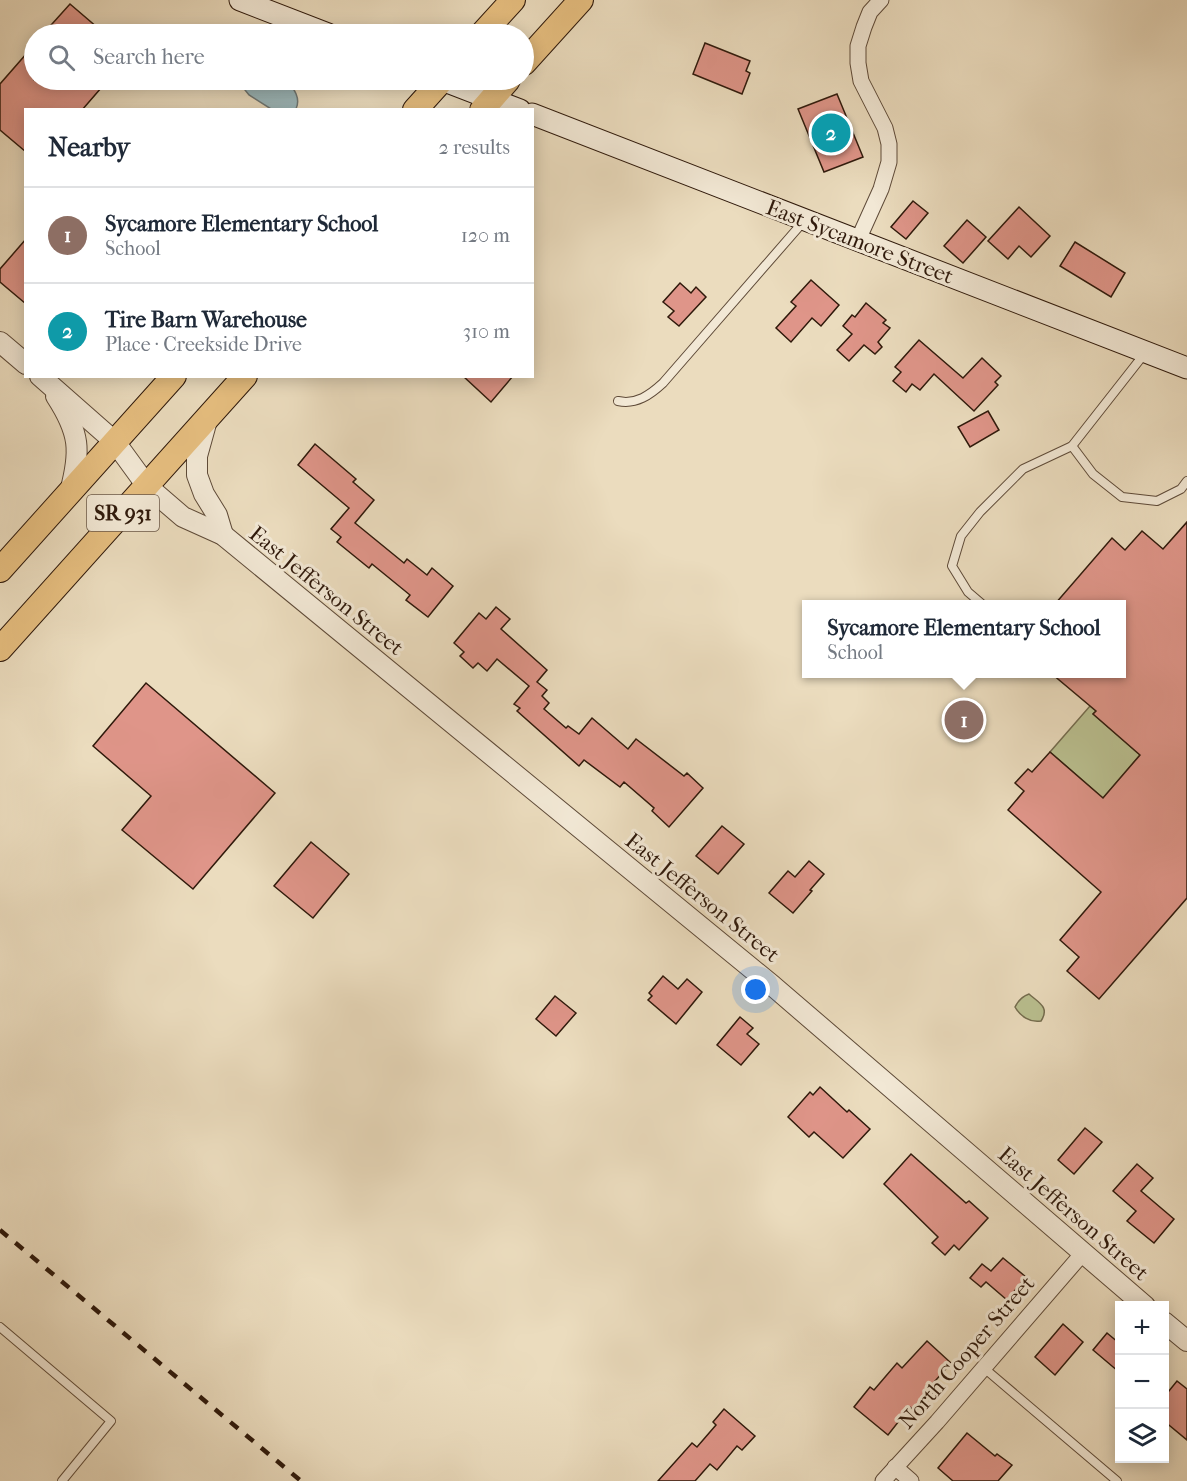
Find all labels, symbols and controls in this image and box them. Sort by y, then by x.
search box [24,24,534,90]
icon: search [45,41,78,74]
text: Search here [93,44,205,70]
pin: 2 [812,110,850,156]
text: Nearby [48,132,130,163]
text: 2 results [439,136,510,159]
street label: East Sycamore Street [762,194,957,290]
text: Sycamore Elementary School [105,211,378,237]
text: 1 [64,224,71,247]
text: 120 m [461,224,510,247]
text: School [105,237,161,260]
text: Tire Barn Warehouse [105,307,307,333]
text: 2 [62,320,73,343]
text: 310 m [463,320,510,343]
text: Place · Creekside Drive [105,333,302,356]
road number: SR 931 [87,495,159,531]
street label: East Jefferson Street [244,521,409,661]
popup [802,600,1126,678]
text: Sycamore Elementary School [827,615,1101,641]
text: School [827,641,883,664]
pin: 1 [944,698,984,742]
street label: East Jefferson Street [620,828,785,968]
your location [741,975,770,1004]
street label: East Jefferson Street [993,1141,1154,1286]
street label: North Cooper Street [893,1271,1040,1434]
map controls [1115,1301,1169,1463]
button: + [1115,1301,1169,1355]
button: − [1115,1355,1169,1409]
button: layers [1115,1409,1169,1463]

